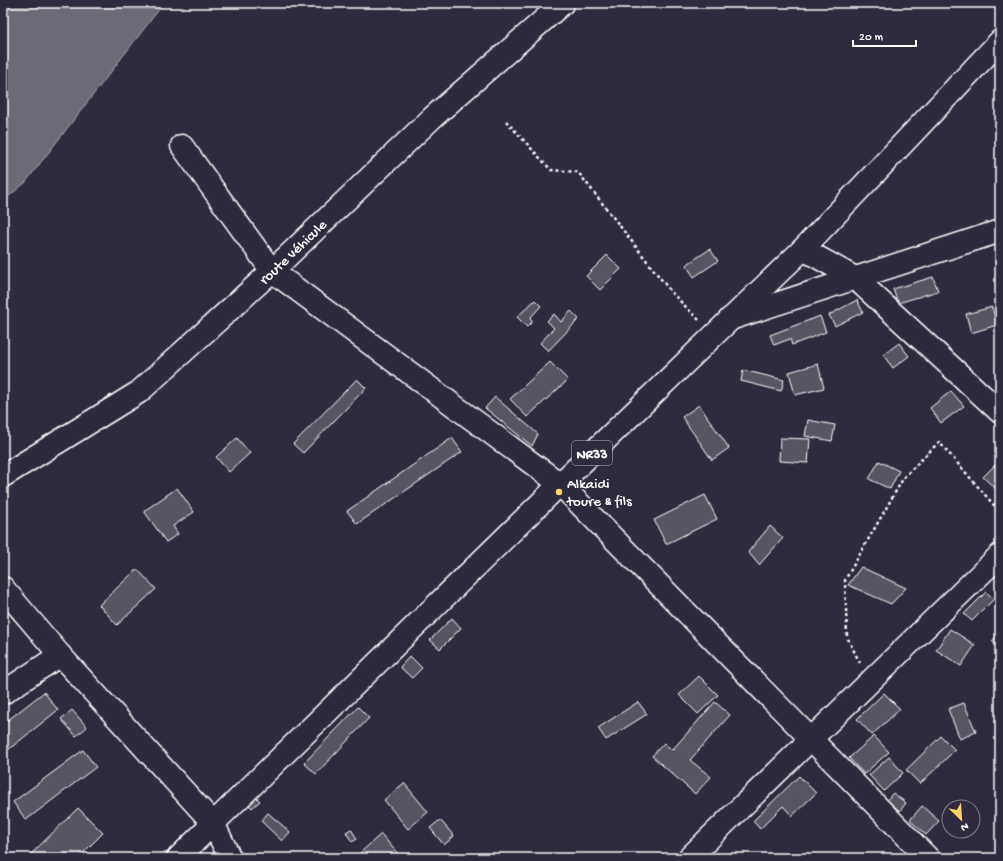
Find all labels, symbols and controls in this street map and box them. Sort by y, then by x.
scale bar [853,22,916,48]
text: 20 m [859,31,884,45]
street label: route véhicule [256,216,332,289]
road number: NR33 [572,441,612,465]
place label: Alkaidi toure & fils [566,476,632,511]
marker: Alkaidi toure & fils [554,487,564,497]
north arrow [941,799,981,839]
text: N [959,819,970,833]

